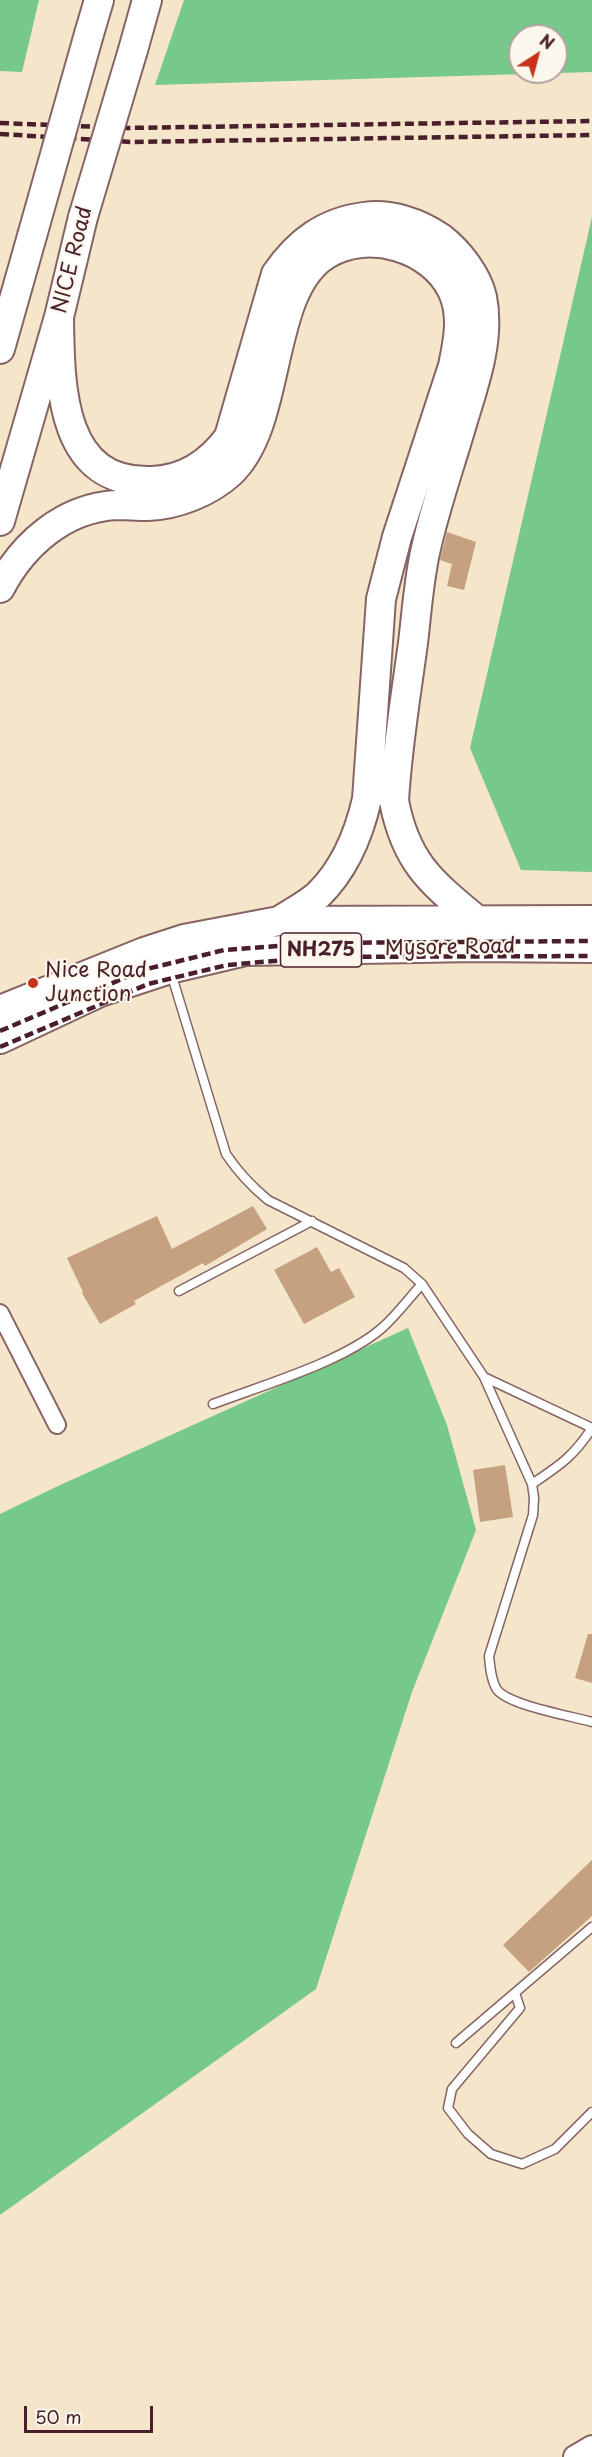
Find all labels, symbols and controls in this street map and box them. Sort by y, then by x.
north arrow [508,24,568,84]
text: N [535,28,560,54]
street label: NICE Road [48,204,98,316]
road number: NH275 [280,933,362,967]
street label: Mysore Road [384,934,516,962]
place label: Nice Road Junction [45,958,147,1008]
marker: Nice Road Junction [26,976,40,990]
scale bar [27,2394,156,2432]
text: 50 m [35,2403,82,2430]

